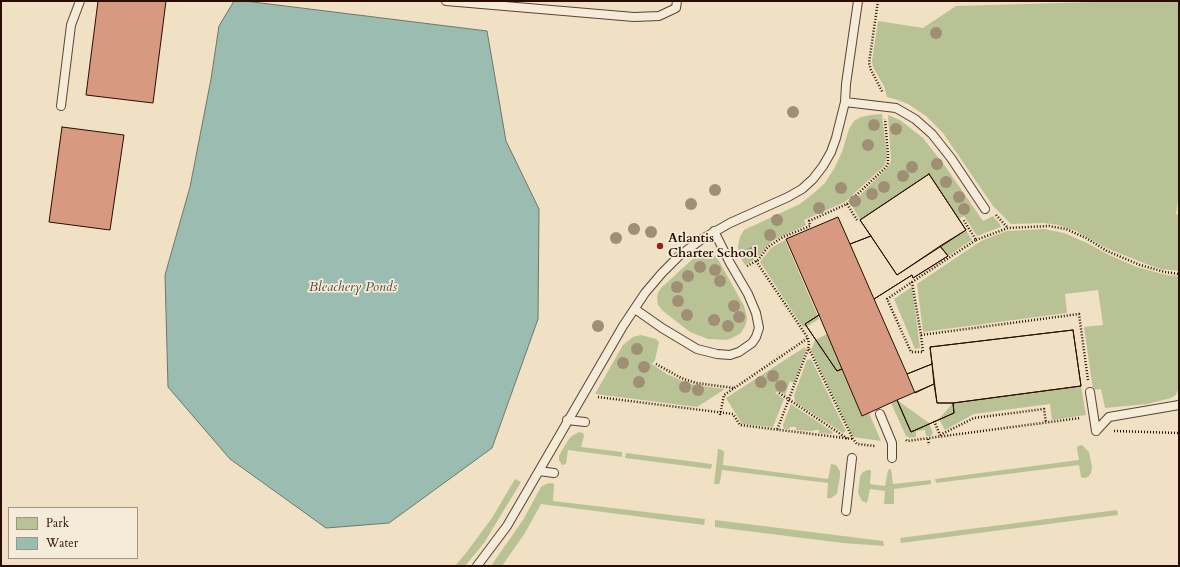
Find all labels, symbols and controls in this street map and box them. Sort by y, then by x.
place label: Atlantis Charter School [668,231,757,262]
marker: Atlantis Charter School [655,241,665,251]
water label: Bleachery Ponds [309,280,397,296]
legend [8,507,138,559]
text: Park [46,515,69,531]
text: Water [46,535,78,551]

